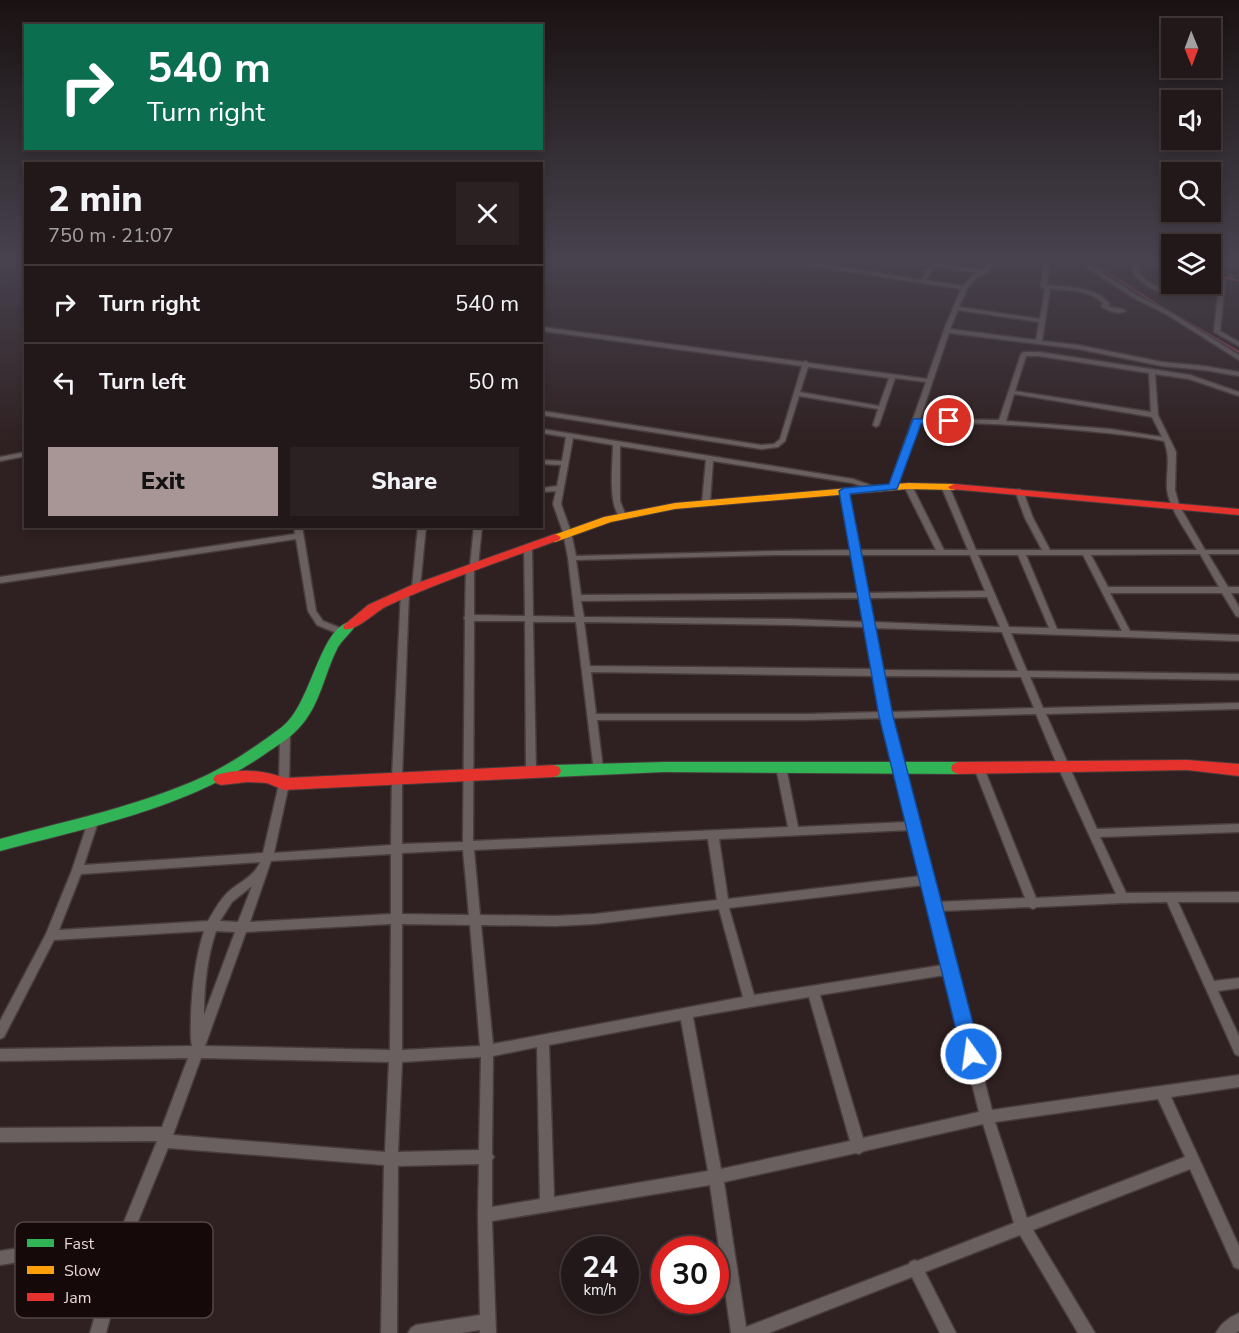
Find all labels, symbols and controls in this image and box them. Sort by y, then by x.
north arrow [1161,18,1221,78]
map controls [1161,18,1221,294]
text: 540 m [147,40,271,97]
icon: right [48,48,126,126]
button: sound [1161,90,1221,150]
text: Turn right [147,94,265,131]
button: search [1161,162,1221,222]
text: 2 min [48,175,143,224]
button: close [456,182,519,245]
text: 750 m · 21:07 [48,222,174,249]
button: layers [1161,234,1221,294]
icon: right [48,288,81,321]
text: Turn right [99,289,200,319]
text: 540 m [455,289,519,319]
icon: left [48,366,81,399]
text: Turn left [99,367,186,397]
text: 50 m [468,367,519,397]
pin [923,395,974,446]
icon: arrive [932,404,965,437]
button: Exit [48,447,278,516]
button: Share [290,447,519,516]
position arrow [939,1022,1003,1086]
legend [15,1222,213,1318]
text: Fast [64,1233,95,1255]
speed limit sign: 30 [651,1236,729,1314]
text: 24 [582,1247,618,1288]
text: Slow [64,1260,101,1282]
text: km/h [583,1280,617,1300]
text: Jam [63,1287,91,1309]

